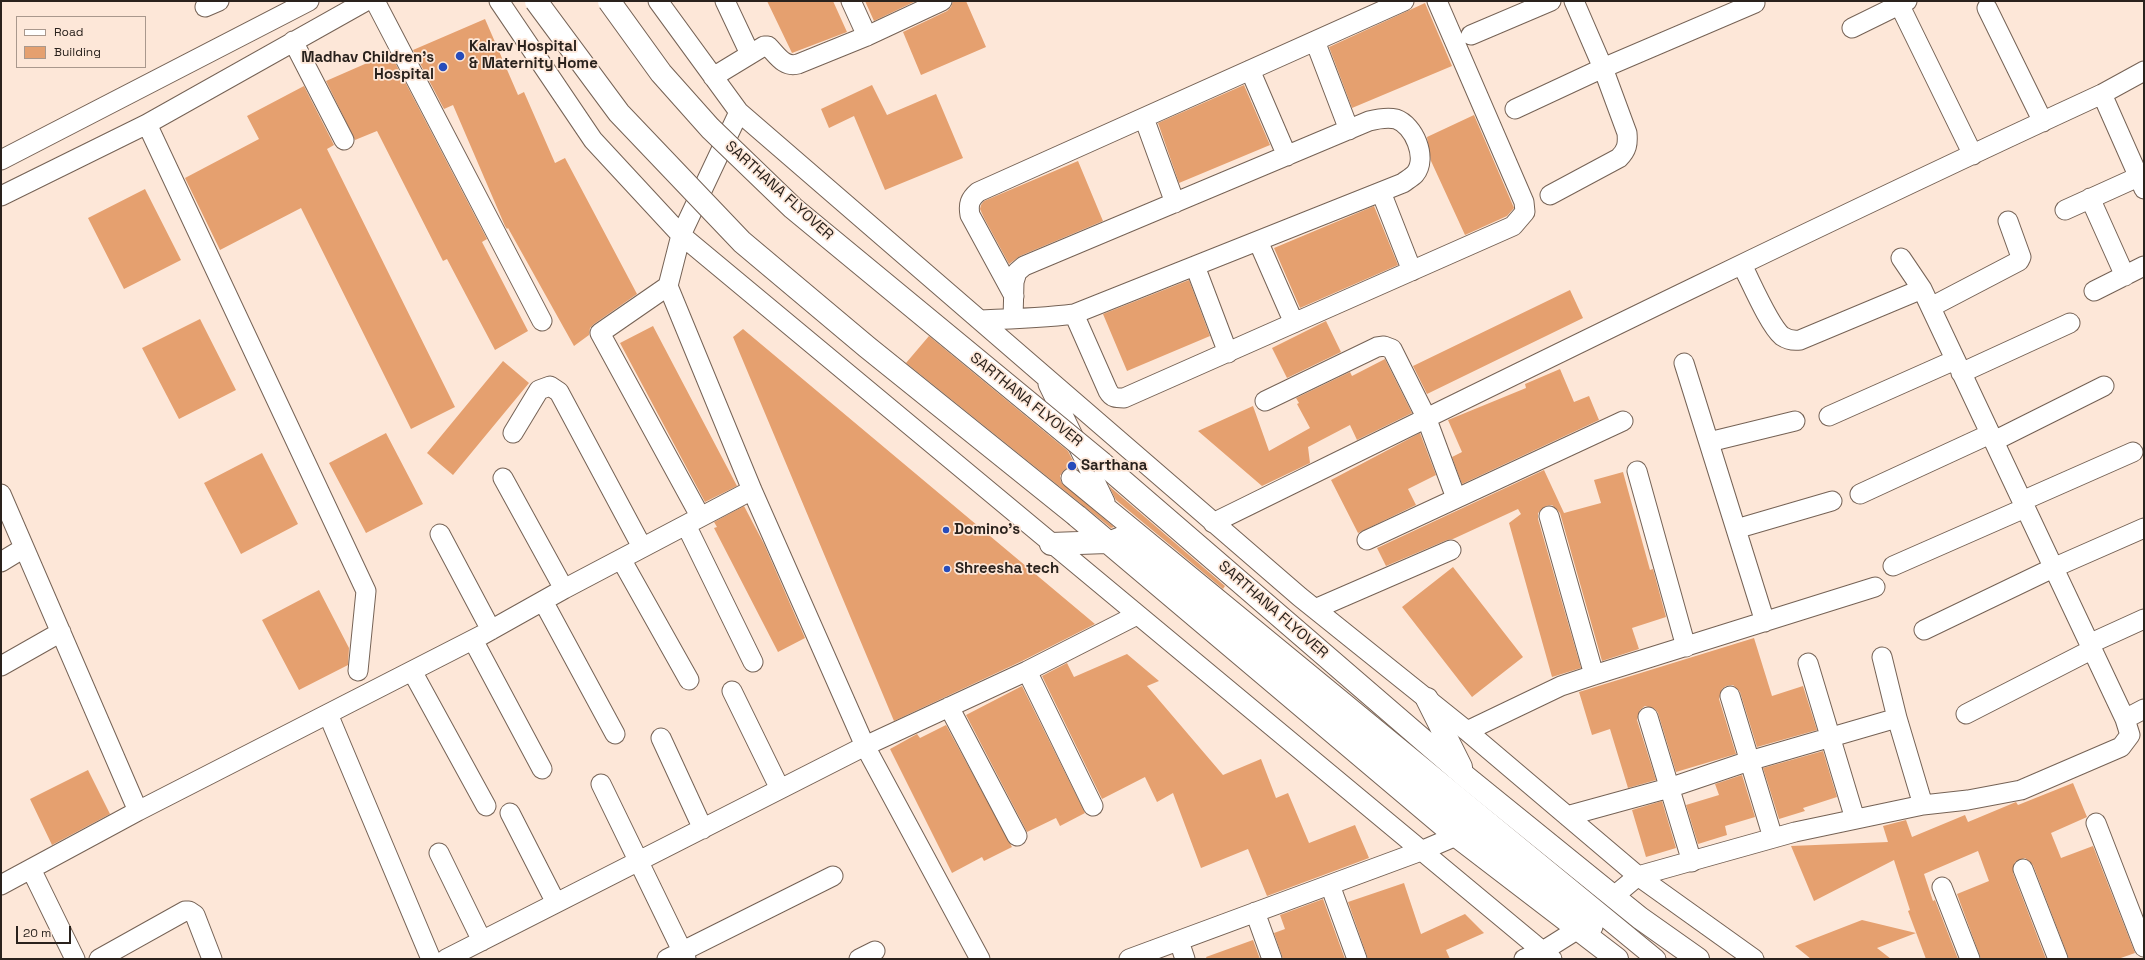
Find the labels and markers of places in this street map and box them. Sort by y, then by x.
place label: Kalrav Hospital & Maternity Home [469,38,598,73]
place label: Madhav Children's Hospital [301,49,434,84]
marker: Kalrav Hospital & Maternity Home [454,50,466,62]
marker: Madhav Children's Hospital [437,61,449,73]
place label: Sarthana [1081,457,1147,475]
marker: Sarthana [1066,460,1078,472]
place label: Domino's [954,521,1020,539]
marker: Domino's [941,525,951,535]
place label: Shreesha tech [955,560,1059,578]
marker: Shreesha tech [942,564,952,574]

